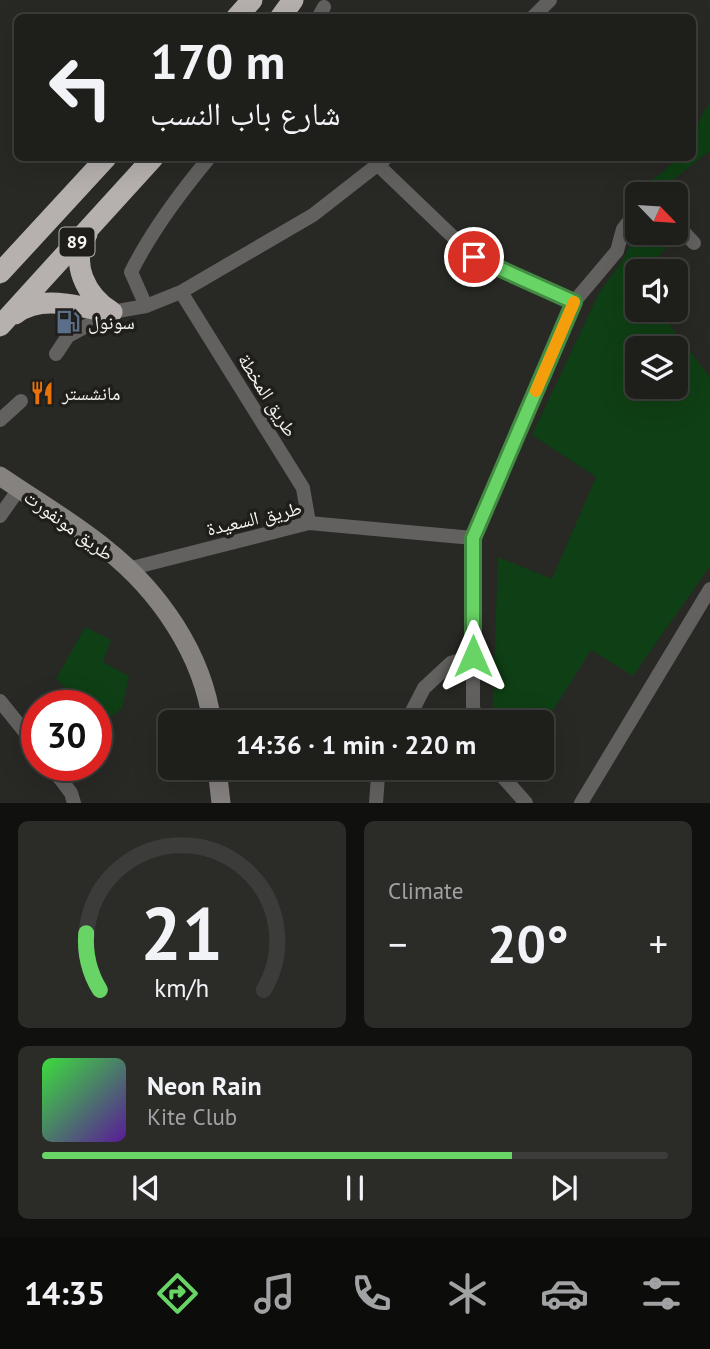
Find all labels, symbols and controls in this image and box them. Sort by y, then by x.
text: 170 m [150,29,285,93]
icon: left [35,42,126,133]
text: شارع باب النسب [150,92,341,134]
north arrow [625,182,688,245]
map controls [625,182,688,399]
pin [444,227,504,287]
road number: 89 [60,228,94,256]
icon: arrive [455,238,493,276]
button: sound [625,259,688,322]
fuel station icon: سونول [54,308,82,336]
place label: سونول [88,310,135,334]
button: layers [625,336,688,399]
street label: طريق المخطة [233,349,303,441]
restaurant icon: مانشستر [28,379,56,407]
place label: مانشستر [61,381,120,405]
street label: طريق مونفورت [19,484,119,566]
street label: طريق السعيدة [204,495,304,541]
position arrow [436,619,510,693]
speed limit sign: 30 [21,690,112,781]
text: 14:36 · 1 min · 220 m [236,728,476,761]
text: Climate [388,876,463,905]
text: 21 [141,887,223,981]
text: 20° [487,910,569,977]
text: − [388,919,407,968]
text: + [649,919,668,968]
text: km/h [155,972,209,1004]
text: Neon Rain [147,1069,262,1102]
text: Kite Club [147,1102,237,1131]
icon: previous [127,1169,165,1207]
icon: pause [336,1169,374,1207]
icon: next [545,1169,583,1207]
icon: directions [153,1269,202,1318]
icon: music [250,1269,299,1318]
icon: phone [347,1269,396,1318]
icon: climate [443,1269,492,1318]
icon: car [540,1269,589,1318]
icon: filters [637,1269,686,1318]
text: 14:35 [24,1272,105,1314]

